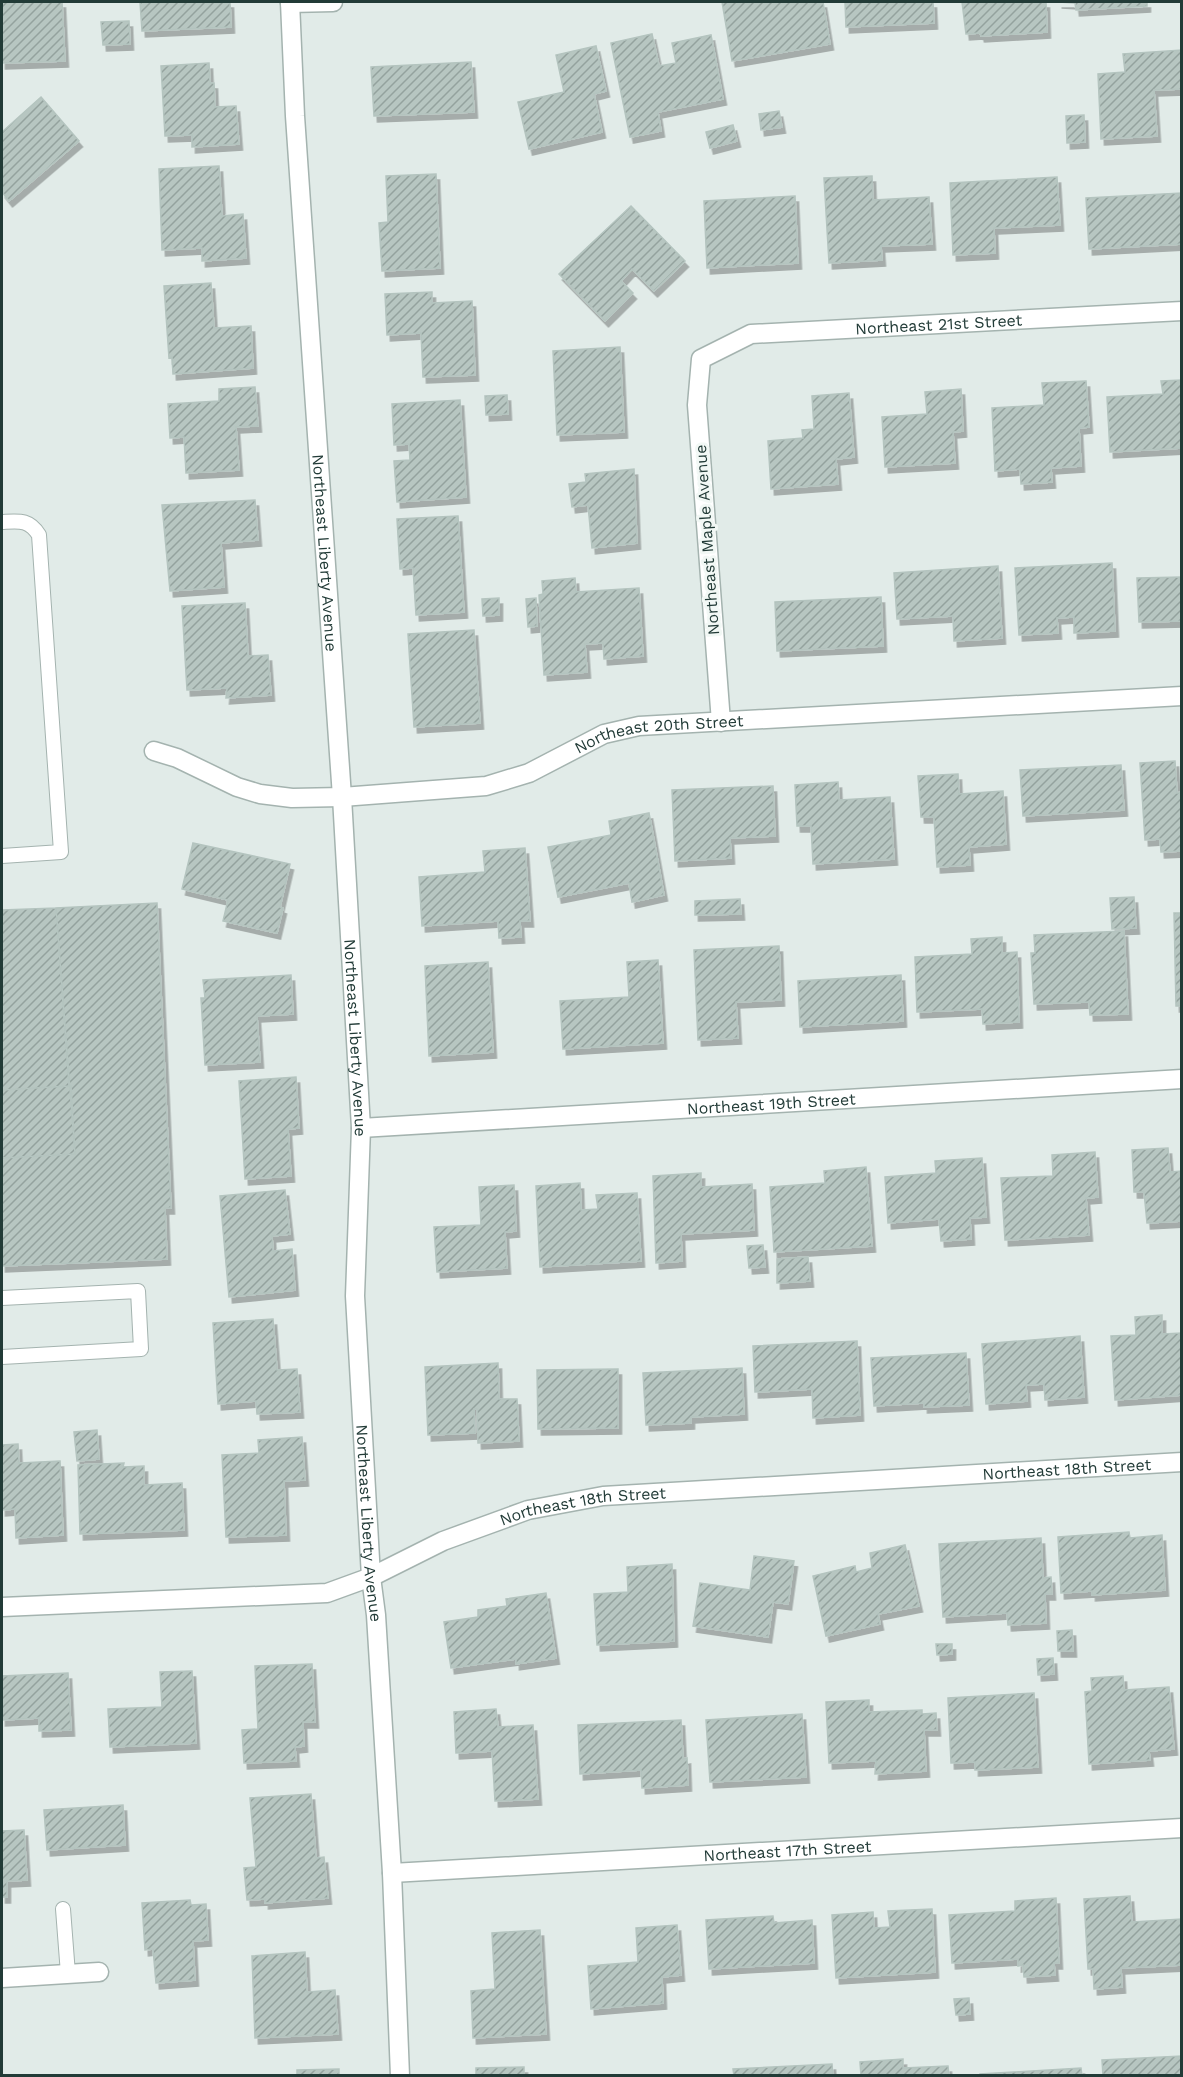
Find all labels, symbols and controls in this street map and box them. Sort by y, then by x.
street label: Northeast 21st Street [855,310,1023,338]
street label: Northeast Maple Avenue [691,444,723,636]
street label: Northeast Liberty Avenue [309,453,341,652]
street label: Northeast 20th Street [571,711,744,757]
street label: Northeast Liberty Avenue [341,938,371,1137]
street label: Northeast 19th Street [686,1089,856,1118]
street label: Northeast Liberty Avenue [353,1424,386,1622]
street label: Northeast 18th Street [982,1454,1152,1483]
street label: Northeast 18th Street [497,1483,667,1529]
street label: Northeast 17th Street [703,1836,872,1865]

